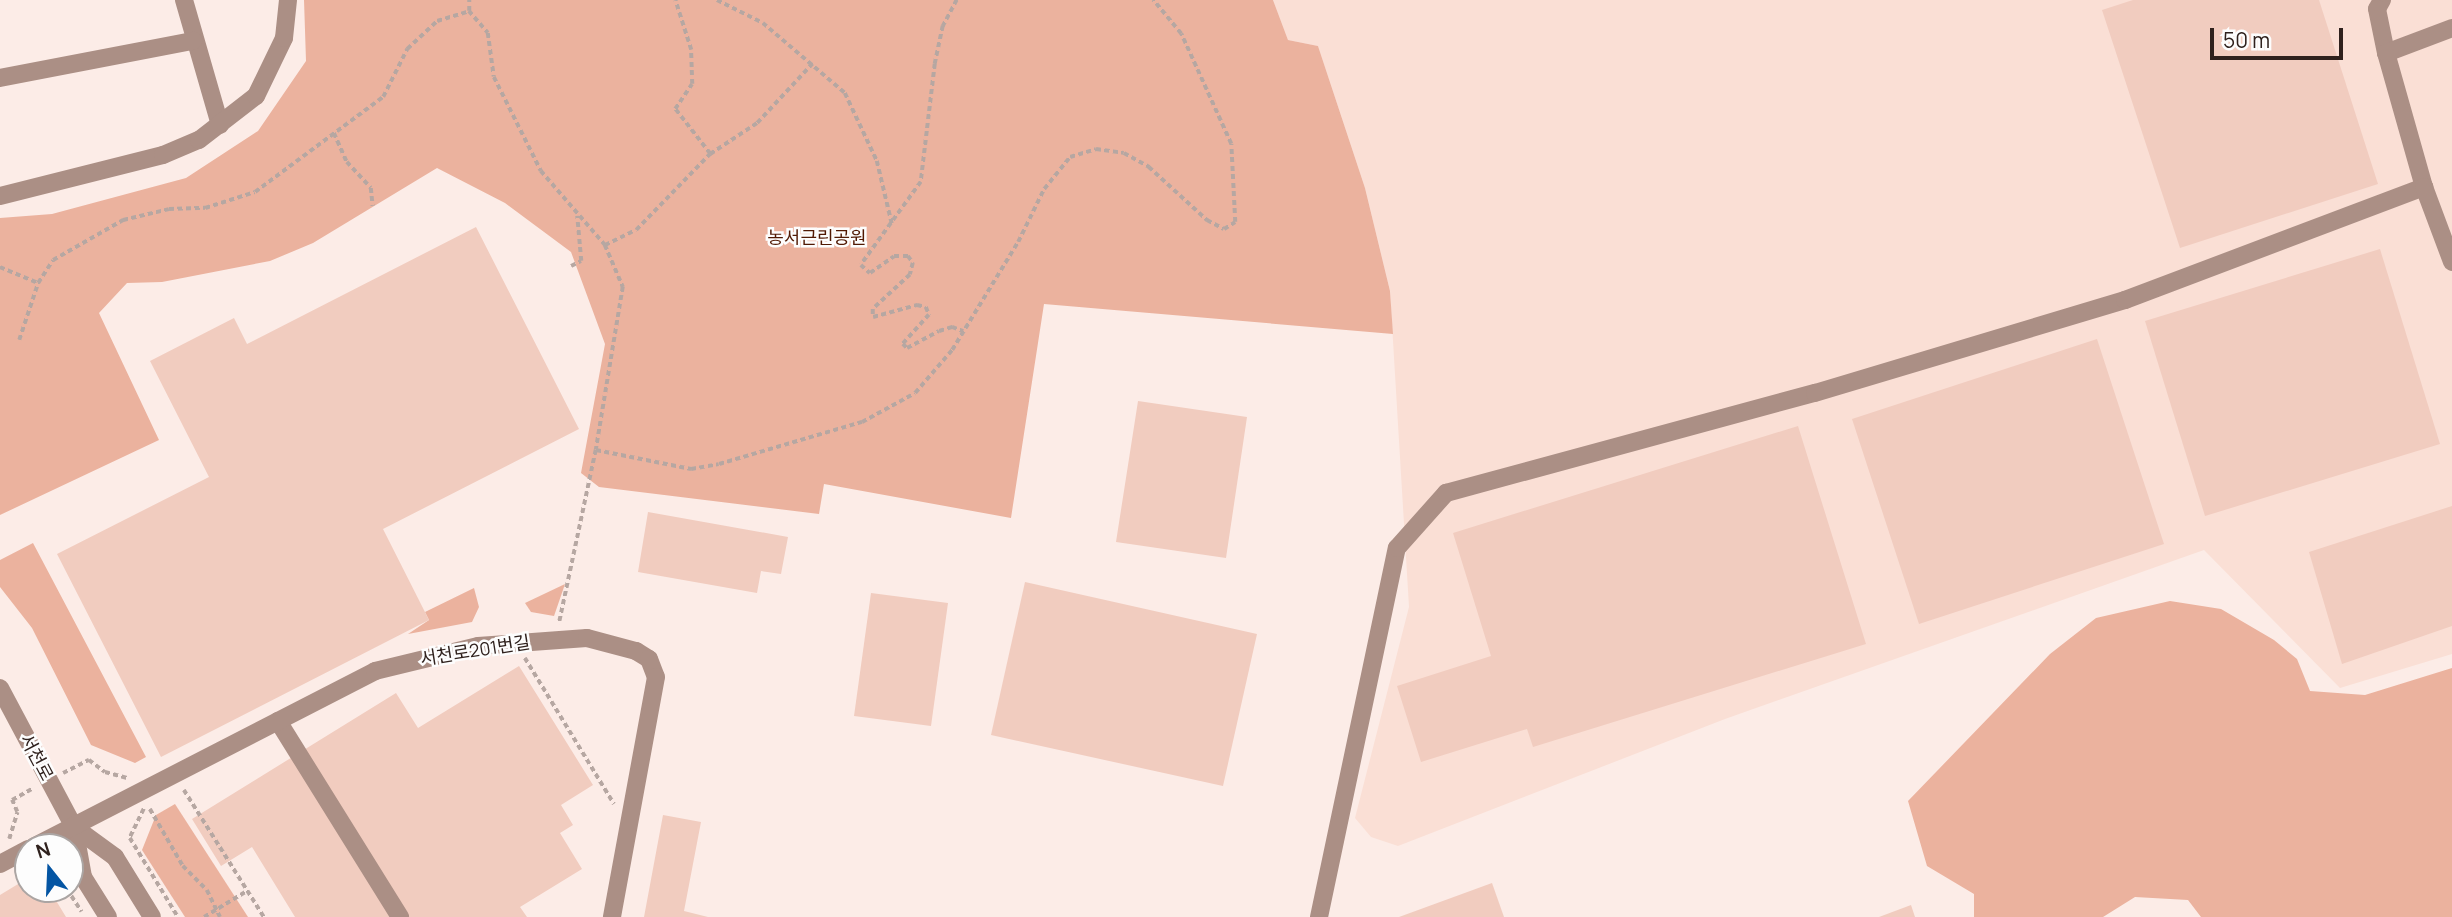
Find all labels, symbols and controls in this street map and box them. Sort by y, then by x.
scale bar [2214,14,2347,58]
text: 50 m [2223,26,2270,54]
park label: 농서근린공원 [767,226,867,248]
street label: 서천로201번길 [418,631,532,669]
street label: 서천로 [16,730,58,784]
north arrow [14,833,84,903]
text: N [33,835,54,864]

